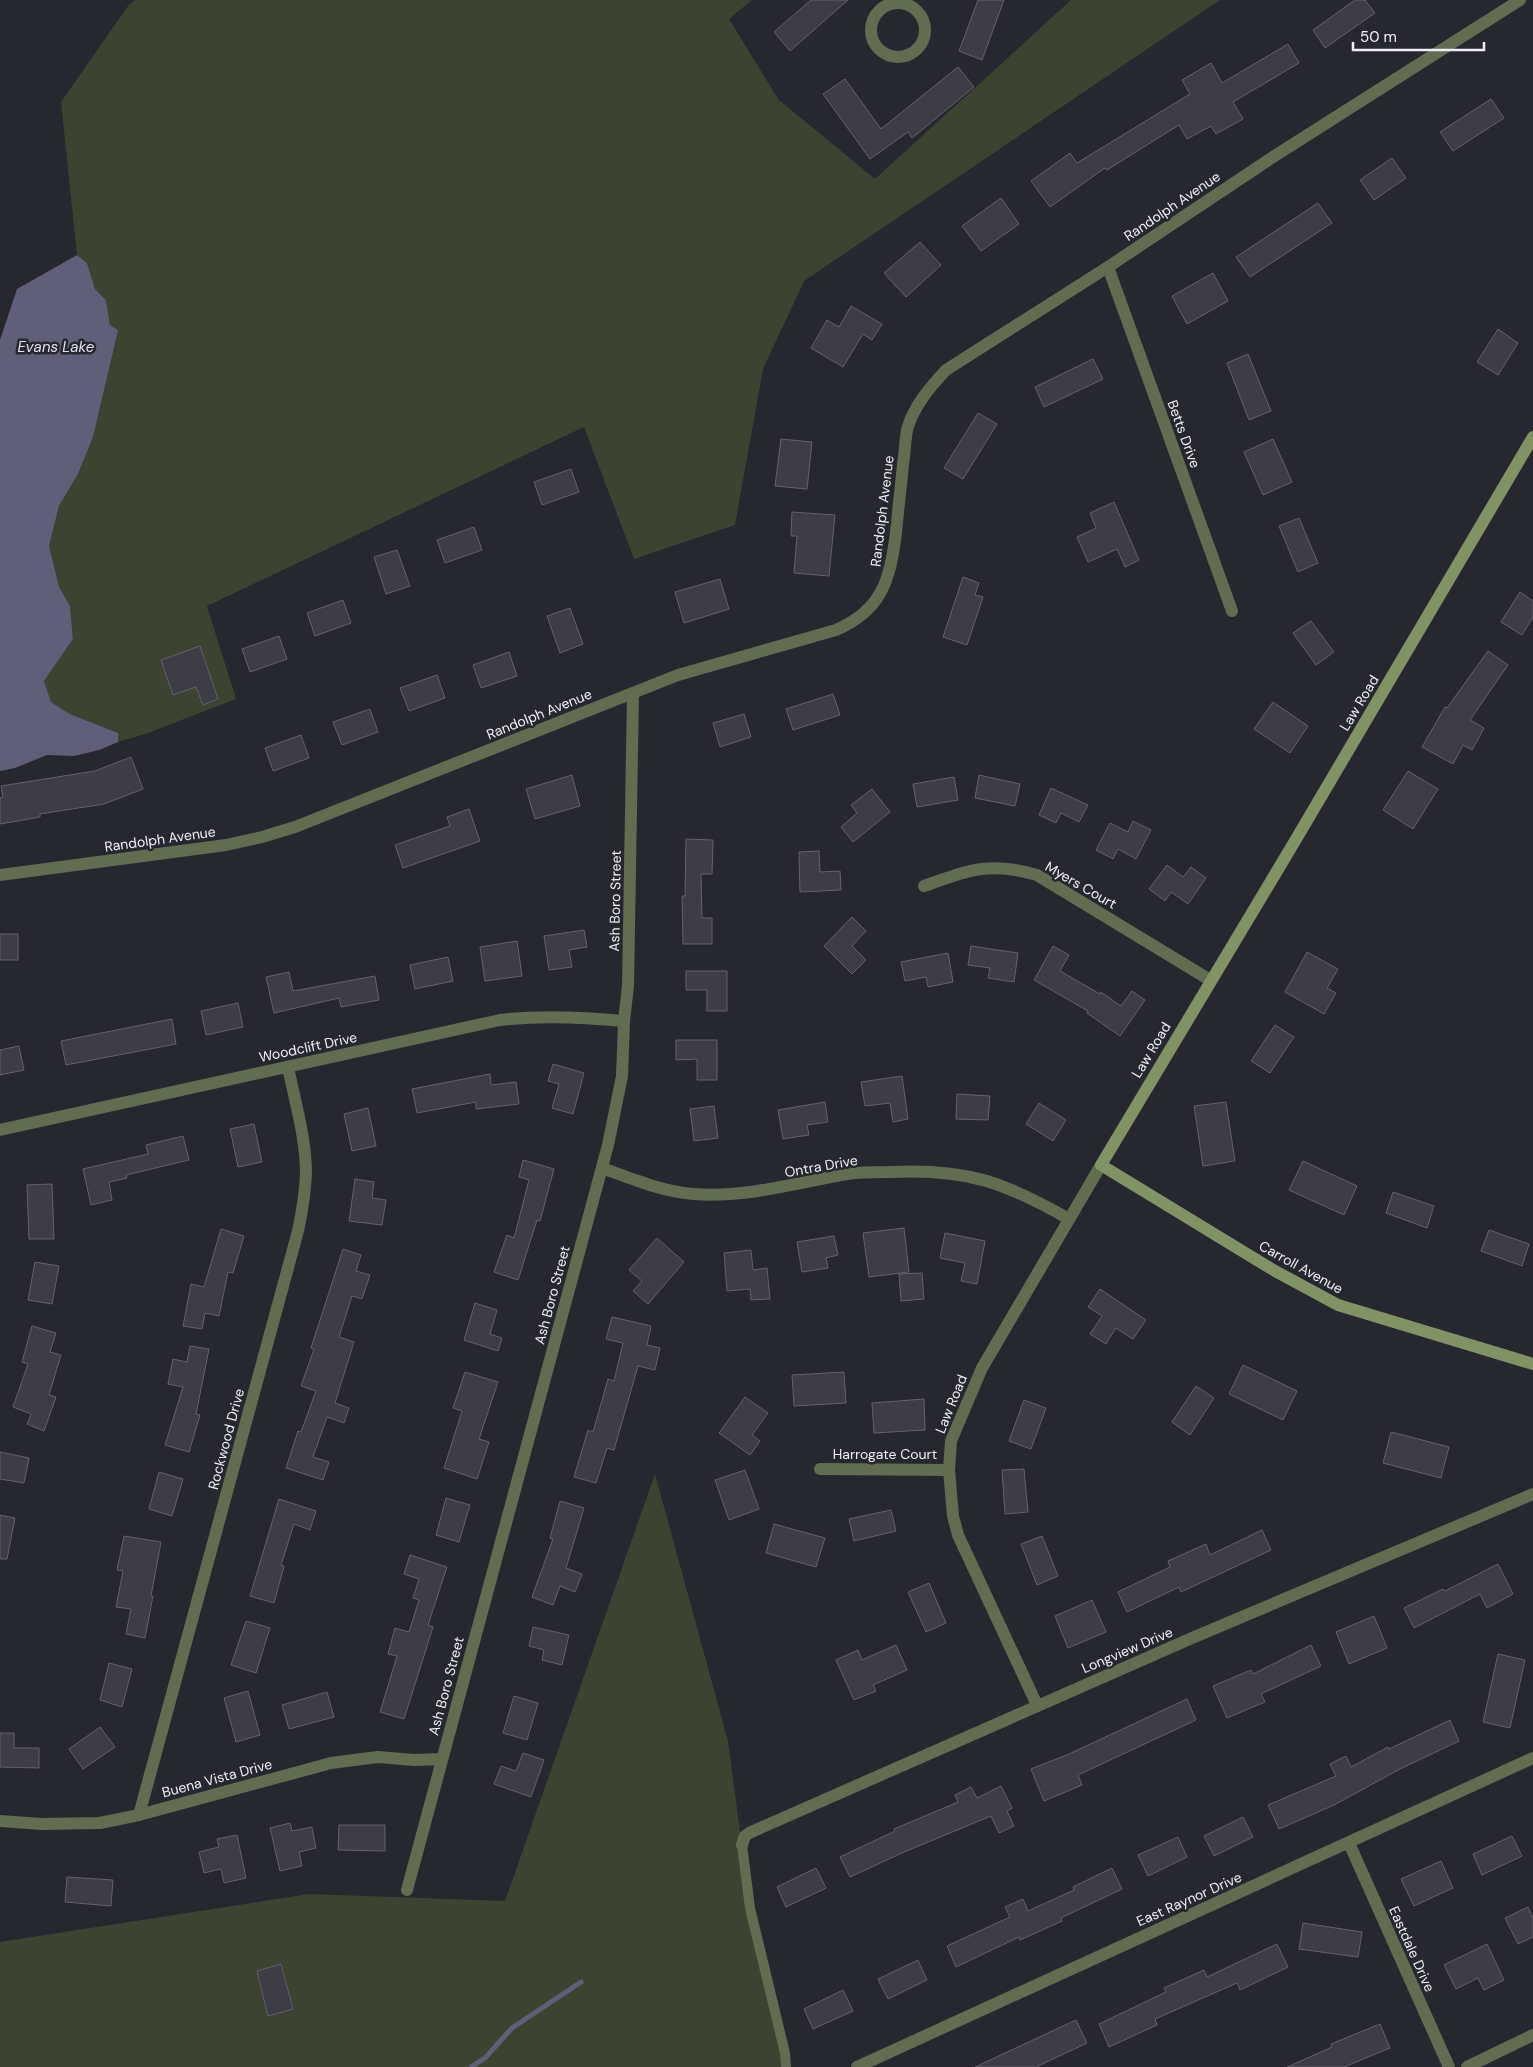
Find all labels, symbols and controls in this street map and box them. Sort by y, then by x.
scale bar [1353,20,1484,52]
text: 50 m [1360,27,1397,47]
street label: Randolph Avenue [1121,167,1224,245]
water label: Evans Lake [18,337,95,357]
street label: Betts Drive [1163,398,1205,470]
street label: Randolph Avenue [866,454,898,568]
street label: Law Road [1335,672,1383,734]
street label: Randolph Avenue [484,685,594,743]
street label: Randolph Avenue [103,822,217,856]
street label: Ash Boro Street [605,850,625,952]
street label: Myers Court [1042,857,1120,913]
street label: Law Road [1127,1019,1175,1081]
street label: Woodclift Drive [257,1028,359,1066]
street label: Ontra Drive [783,1151,859,1181]
street label: Carroll Avenue [1256,1236,1346,1298]
street label: Ash Boro Street [530,1244,574,1346]
street label: Law Road [931,1372,971,1436]
street label: Rockwood Drive [204,1386,248,1492]
street label: Harrogate Court [833,1445,937,1463]
street label: Longview Drive [1079,1623,1175,1677]
street label: Ash Boro Street [424,1635,468,1737]
street label: Buena Vista Drive [160,1755,274,1801]
street label: East Raynor Drive [1134,1868,1244,1930]
street label: Eastdale Drive [1385,1903,1439,1995]

